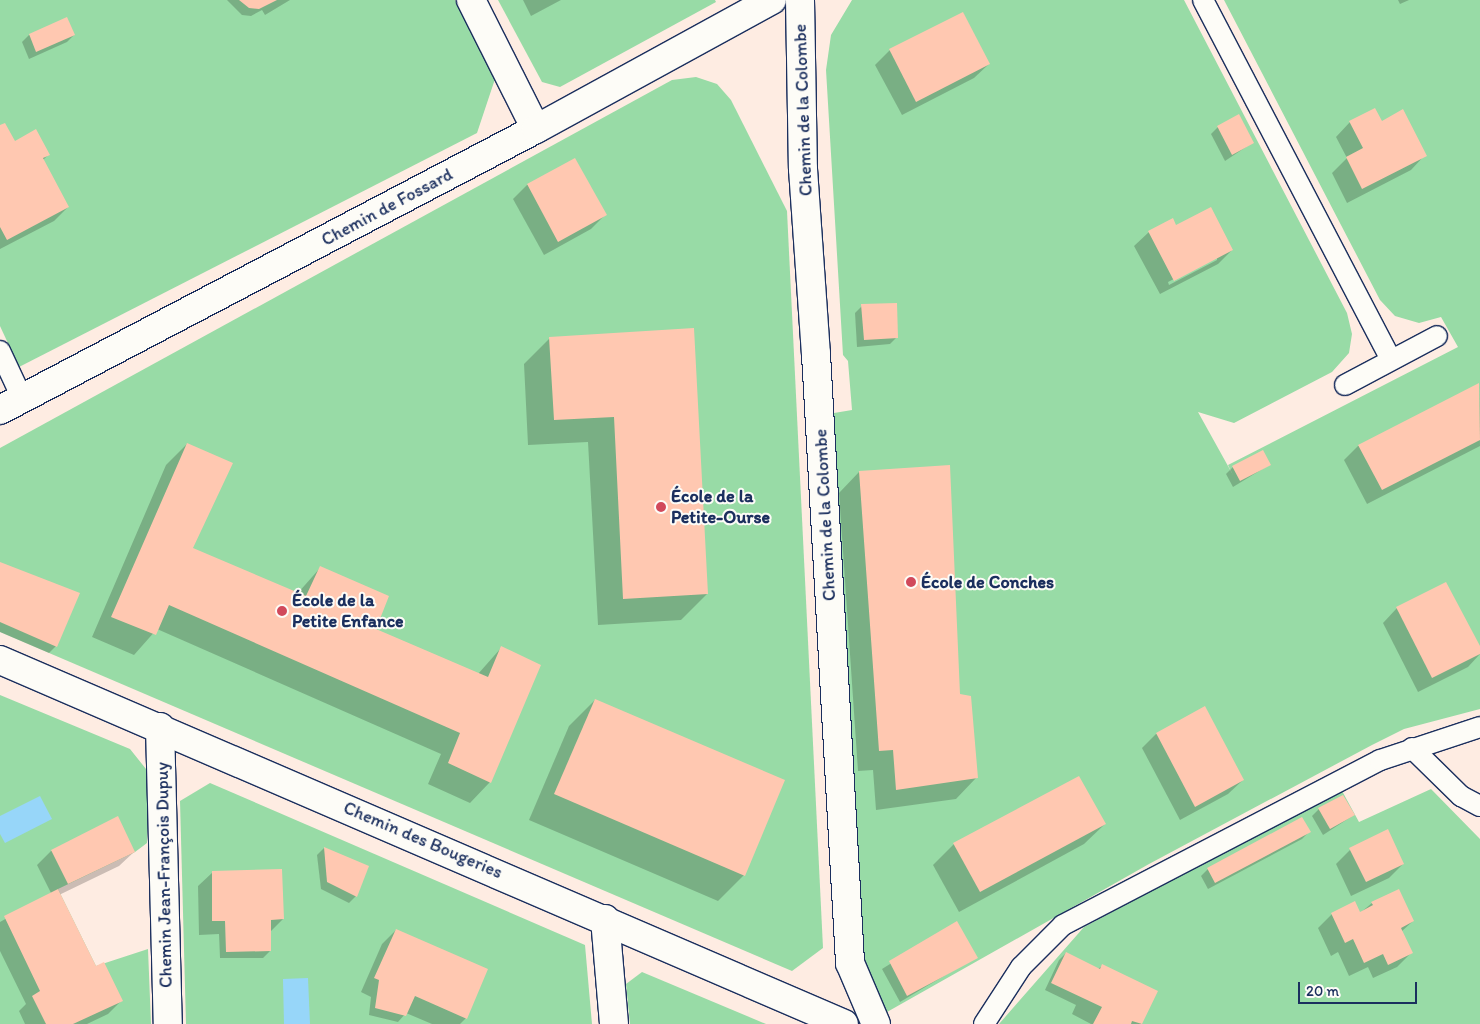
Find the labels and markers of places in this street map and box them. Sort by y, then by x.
place label: École de la Petite-Ourse [671,486,770,528]
marker: École de la Petite-Ourse [655,501,667,513]
place label: École de Conches [921,571,1054,593]
marker: École de Conches [905,576,917,588]
place label: École de la Petite Enfance [292,590,405,632]
marker: École de la Petite Enfance [276,605,288,617]

